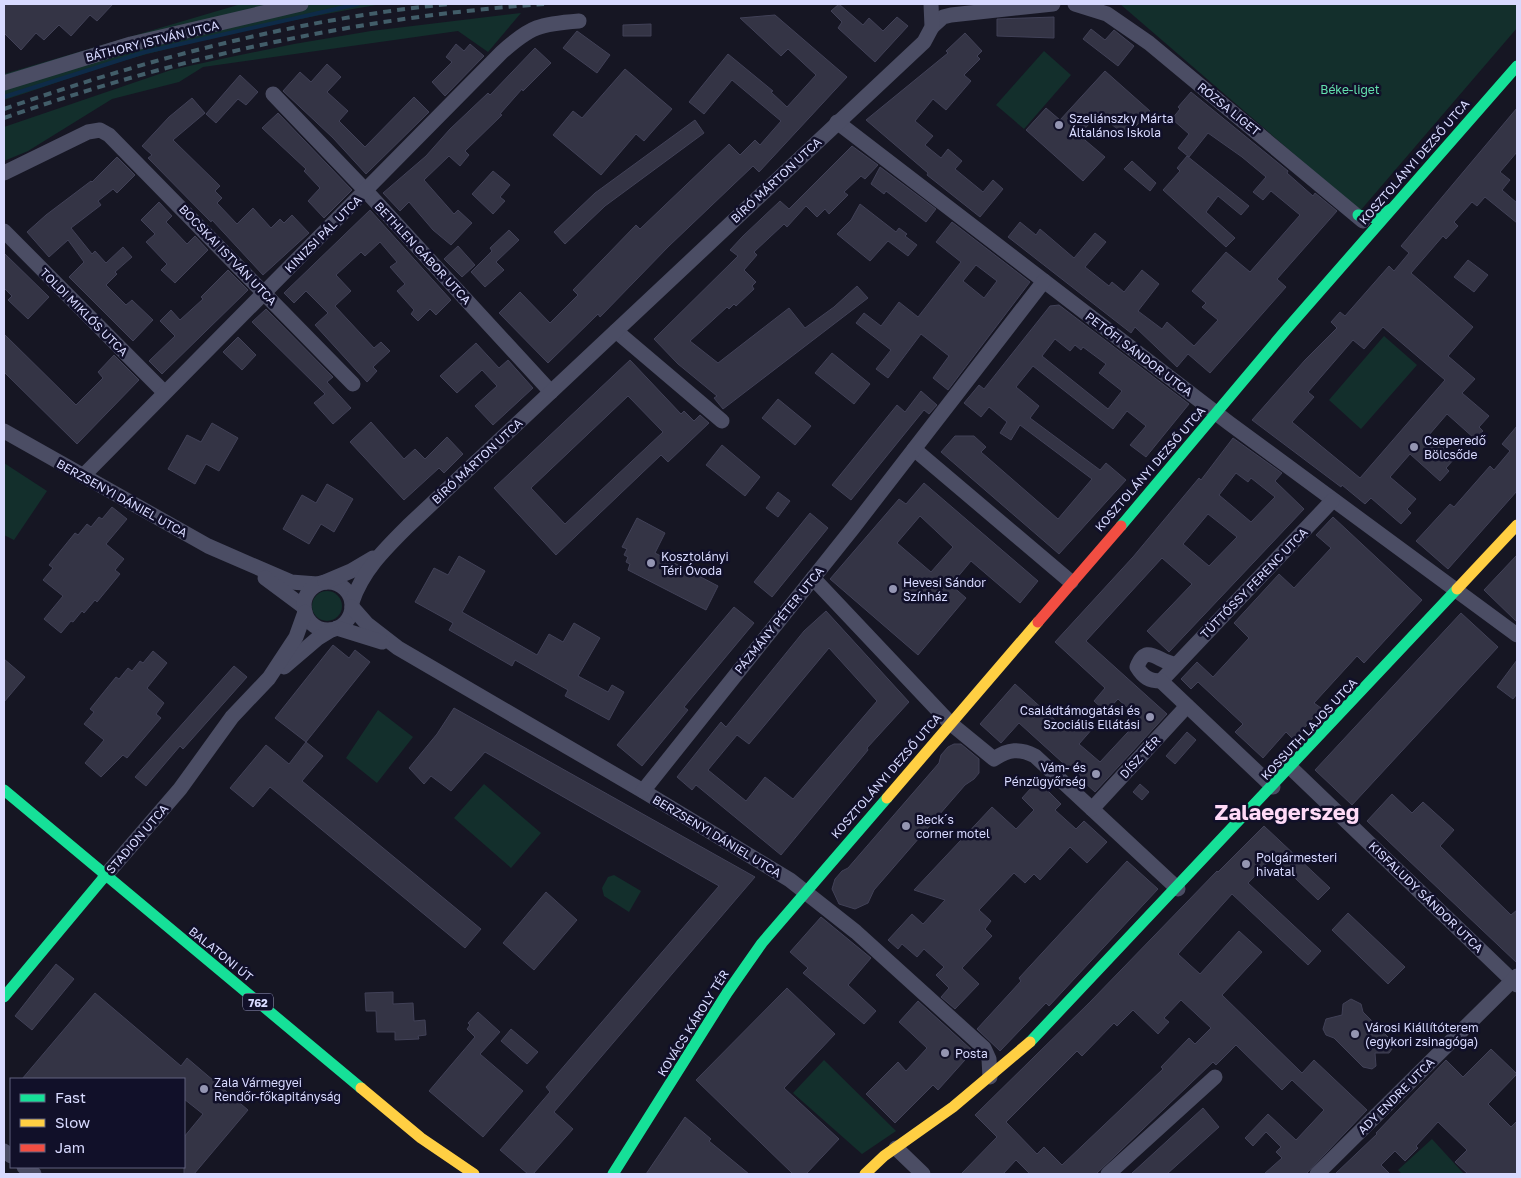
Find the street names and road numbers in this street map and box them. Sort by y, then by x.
street label: BÁTHORY ISTVÁN UTCA [84,17,220,65]
street label: RÓZSA LIGET [1195,79,1264,139]
street label: KOSZTOLÁNYI DEZSŐ UTCA [1356,96,1472,228]
street label: BÍRÓ MÁRTON UTCA [728,134,824,226]
street label: KINIZSI PÁL UTCA [281,192,365,276]
street label: BETHLEN GÁBOR UTCA [372,199,474,307]
street label: BOCSKAI ISTVÁN UTCA [176,202,280,308]
street label: TOLDI MIKLÓS UTCA [37,265,131,359]
street label: PETŐFI SÁNDOR UTCA [1082,309,1196,399]
street label: KOSZTOLÁNYI DEZSŐ UTCA [1092,403,1208,535]
street label: BÍRÓ MÁRTON UTCA [429,415,525,507]
street label: BERZSENYI DÁNIEL UTCA [54,456,190,540]
street label: TÜTTŐSSY FERENC UTCA [1197,525,1311,641]
street label: PÁZMÁNY PÉTER UTCA [731,563,827,677]
street label: KOSSUTH LAJOS UTCA [1258,675,1360,783]
street label: KOSZTOLÁNYI DEZSŐ UTCA [828,710,944,842]
street label: DÍSZ TÉR [1116,733,1164,781]
street label: BERZSENYI DÁNIEL UTCA [650,792,784,880]
street label: STADION UTCA [103,801,171,877]
street label: KISFALUDY SÁNDOR UTCA [1366,838,1486,956]
street label: BALATONI ÚT [186,924,257,985]
street label: KOVÁCS KÁROLY TÉR [654,967,732,1079]
road number: 762 [243,994,273,1010]
street label: ADY ENDRE UTCA [1355,1055,1437,1137]

